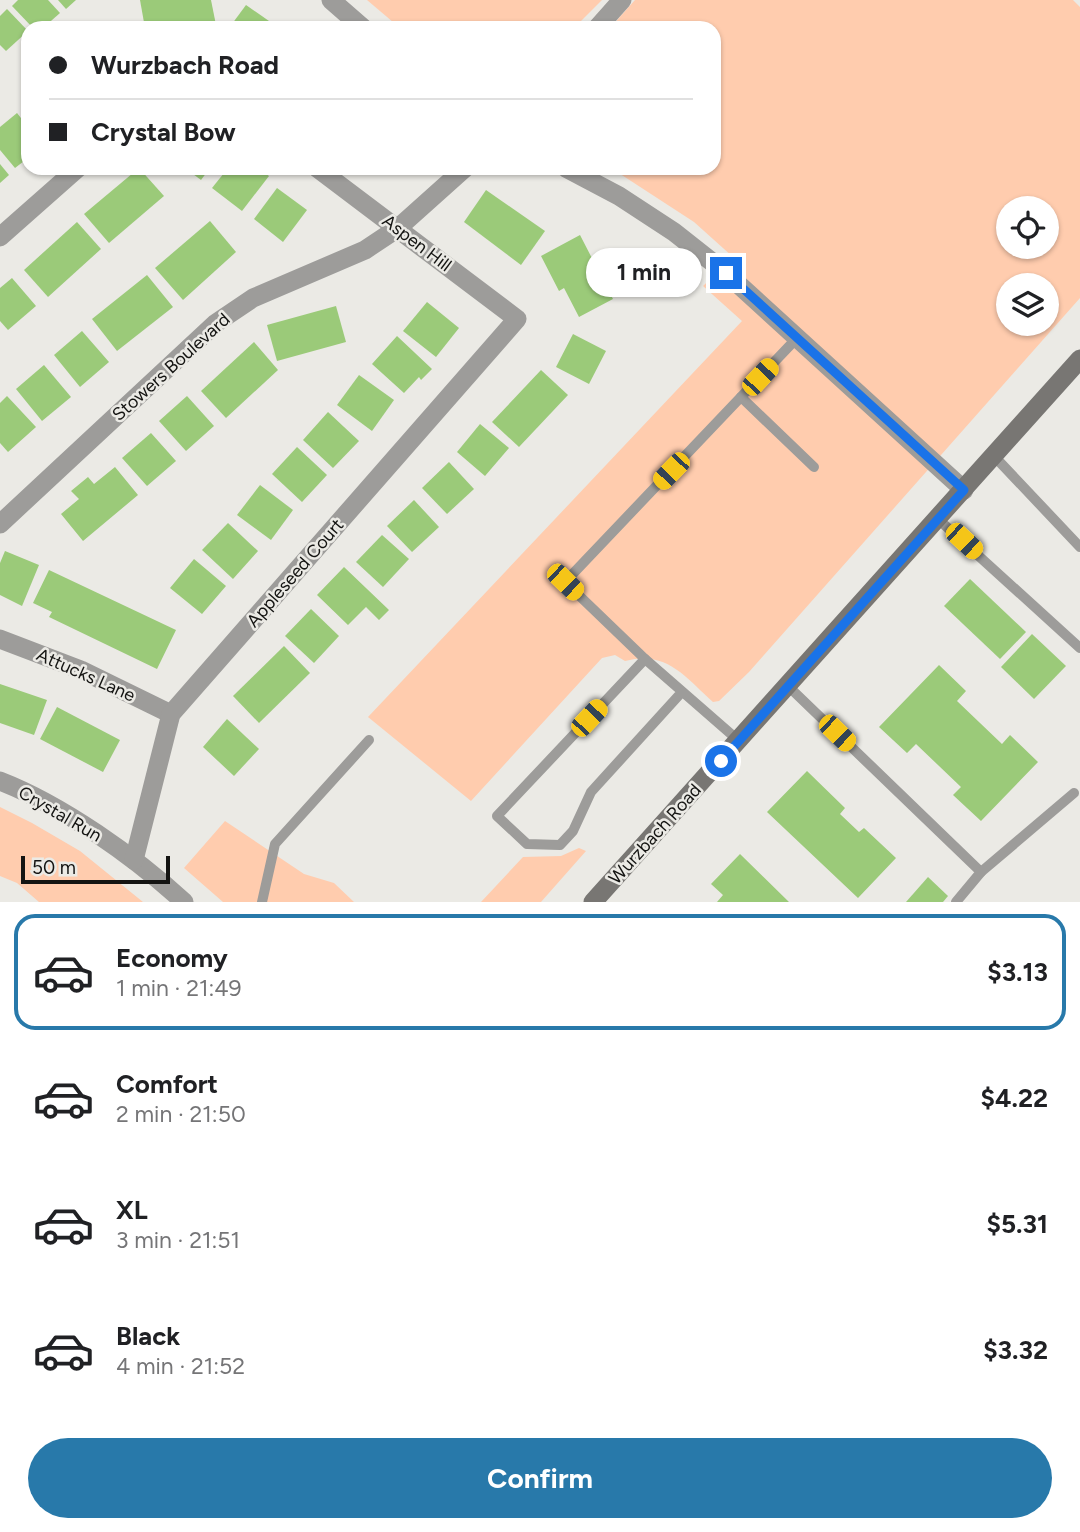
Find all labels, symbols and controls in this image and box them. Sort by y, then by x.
text: Wurzbach Road [91,49,279,81]
text: Crystal Bow [91,116,236,148]
map controls [996,196,1059,336]
button: locate [996,196,1059,259]
street label: Aspen Hill [378,210,456,276]
callout: 1 min [586,248,702,298]
route end [710,257,742,289]
text: 1 min [617,258,671,286]
button: layers [996,273,1059,336]
street label: Stowers Boulevard [108,308,234,426]
car [738,354,783,400]
car [649,449,694,493]
street label: Appleseed Court [242,514,348,632]
car [942,519,987,563]
car [543,560,588,604]
street label: Attucks Lane [33,643,139,707]
car [567,695,612,741]
car [815,711,860,755]
route start [705,745,737,777]
street label: Wurzbach Road [604,779,706,889]
street label: Crystal Run [14,781,106,847]
scale bar [21,853,170,885]
text: 50 m [32,856,76,879]
icon: car [32,941,95,1004]
text: Economy [116,942,228,974]
text: $3.13 [987,956,1048,988]
text: 1 min · 21:49 [116,974,242,1002]
icon: car [32,1067,95,1130]
text: Comfort [116,1068,218,1100]
text: $4.22 [981,1082,1048,1114]
text: 2 min · 21:50 [116,1100,246,1128]
icon: car [32,1193,95,1256]
text: XL [116,1194,148,1226]
text: $5.31 [987,1208,1048,1240]
text: 3 min · 21:51 [116,1226,240,1254]
icon: car [32,1319,95,1382]
text: Black [116,1320,180,1352]
text: $3.32 [983,1334,1048,1366]
text: 4 min · 21:52 [116,1352,245,1380]
button: Confirm [28,1438,1052,1518]

